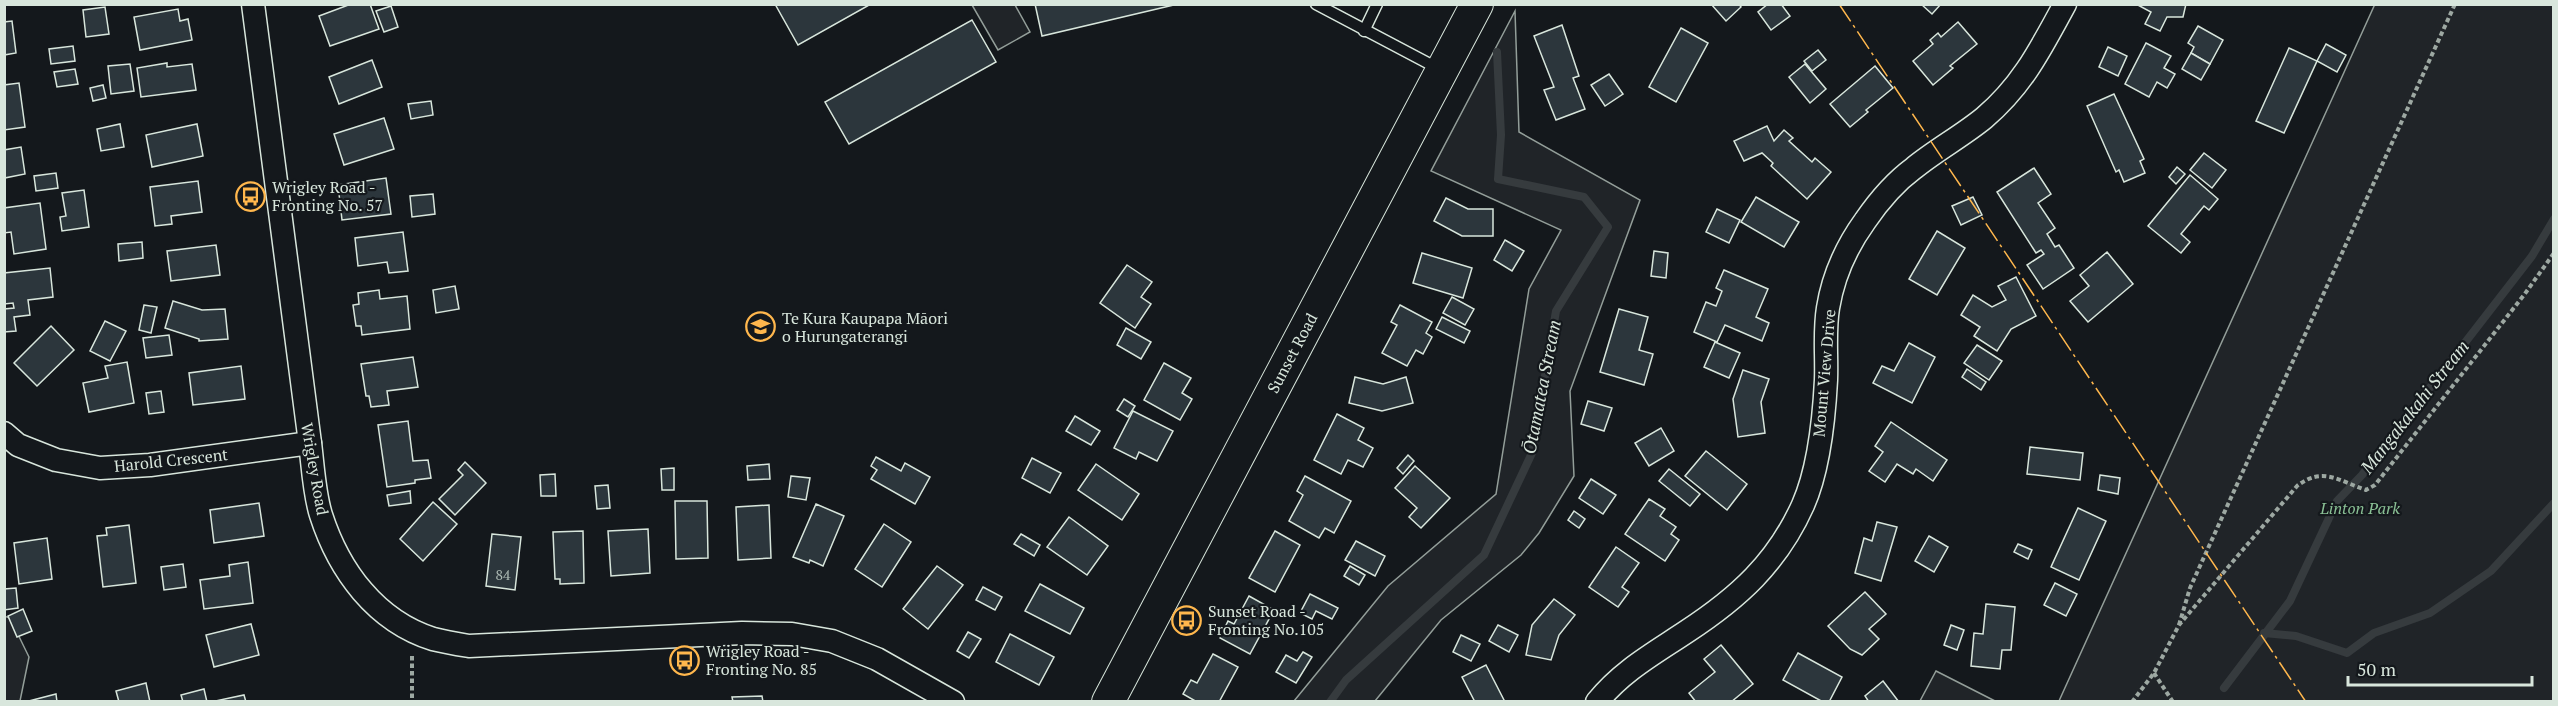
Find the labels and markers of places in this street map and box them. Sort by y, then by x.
place label: Wrigley Road - Fronting No. 57 [272,176,383,216]
bus stop icon: Wrigley Road - Fronting No. 57 [235,180,267,212]
place label: Te Kura Kaupapa Māori o Hurungaterangi [782,307,948,347]
school or university icon: Te Kura Kaupapa Māori o Hurungaterangi [745,311,777,343]
place label: Sunset Road - Fronting No.105 [1208,600,1324,640]
bus stop icon: Sunset Road - Fronting No.105 [1171,604,1203,636]
place label: Wrigley Road - Fronting No. 85 [706,640,817,680]
bus stop icon: Wrigley Road - Fronting No. 85 [669,644,701,676]

